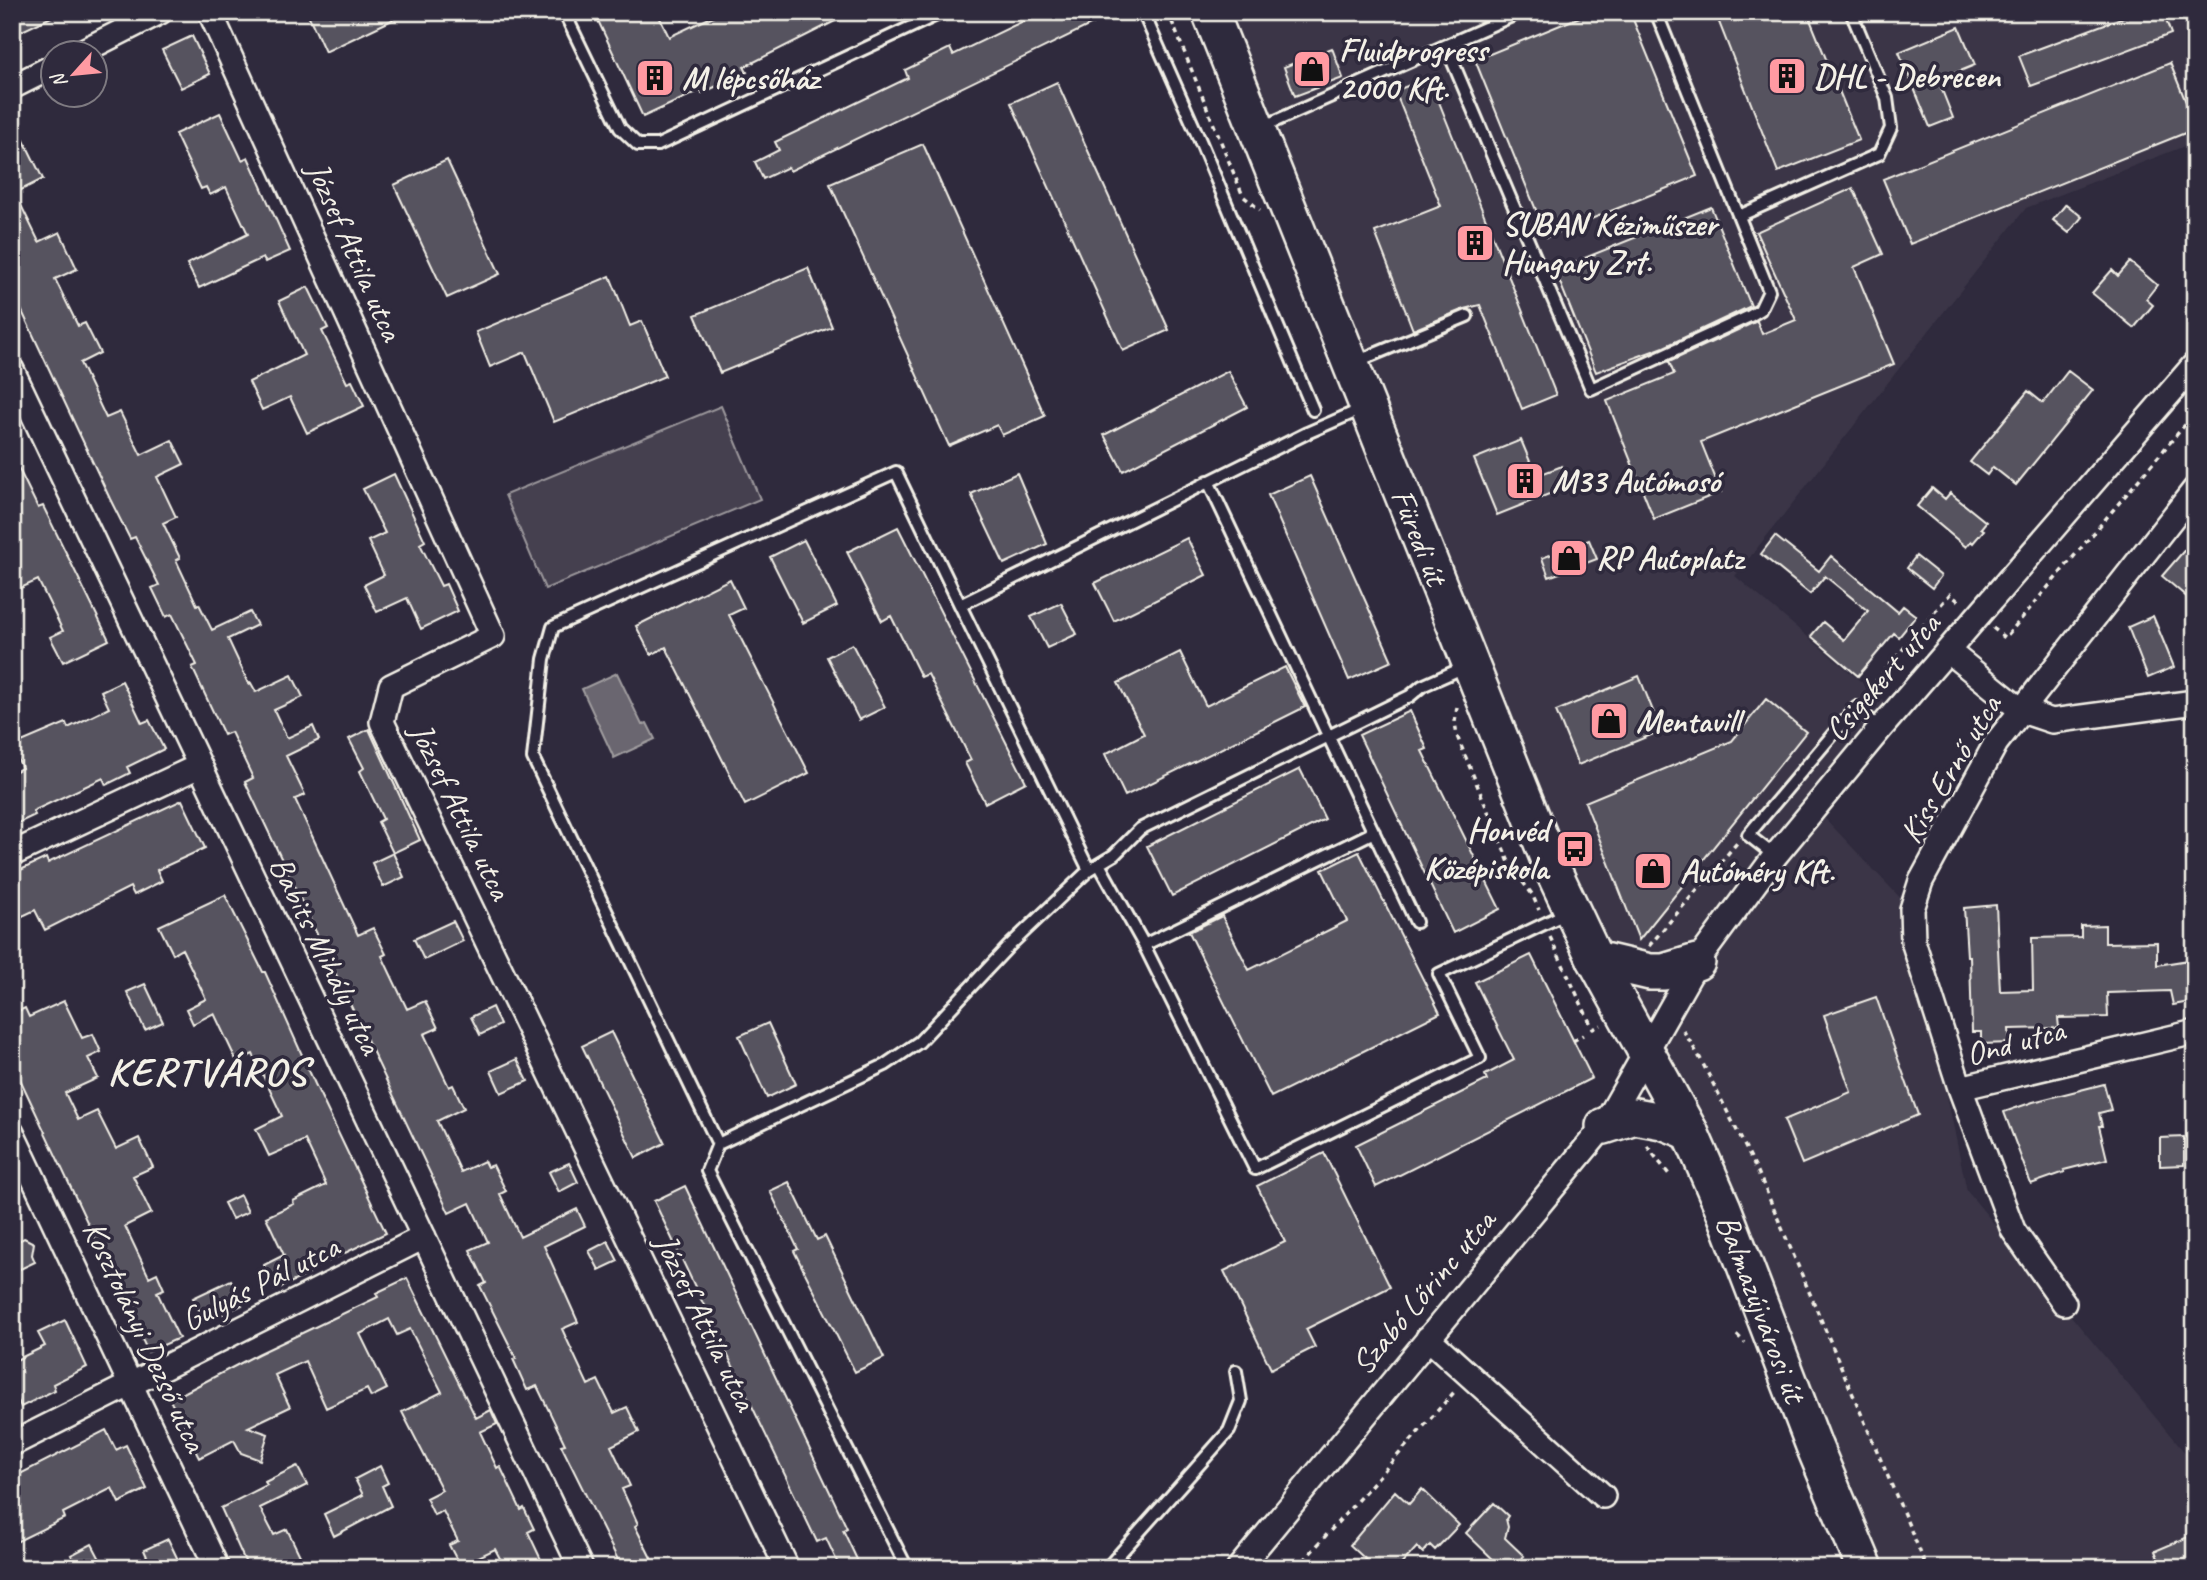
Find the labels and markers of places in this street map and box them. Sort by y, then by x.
place label: Fluidprogress 2000 Kft. [1339,29,1491,109]
shop icon: Fluidprogress 2000 Kft. [1291,48,1333,90]
building icon: DHL - Debrecen [1766,55,1808,97]
place label: DHL - Debrecen [1814,55,2001,97]
building icon: M lépcsőház [634,57,676,99]
place label: M lépcsőház [682,57,822,99]
place label: SUBAN Kéziműszer Hungary Zrt. [1502,203,1720,283]
building icon: SUBAN Kéziműszer Hungary Zrt. [1454,222,1496,264]
building icon: M33 Autómosó [1504,460,1546,502]
place label: M33 Autómosó [1552,460,1724,502]
shop icon: RP Autoplatz [1548,537,1590,579]
place label: RP Autoplatz [1596,537,1746,579]
shop icon: Mentavill [1588,700,1630,742]
place label: Mentavill [1636,700,1746,742]
place label: Honvéd Középiskola [1424,809,1554,889]
bus stop icon: Honvéd Középiskola [1554,828,1596,870]
shop icon: Autóméry Kft. [1632,850,1674,892]
place label: Autóméry Kft. [1680,850,1835,892]

